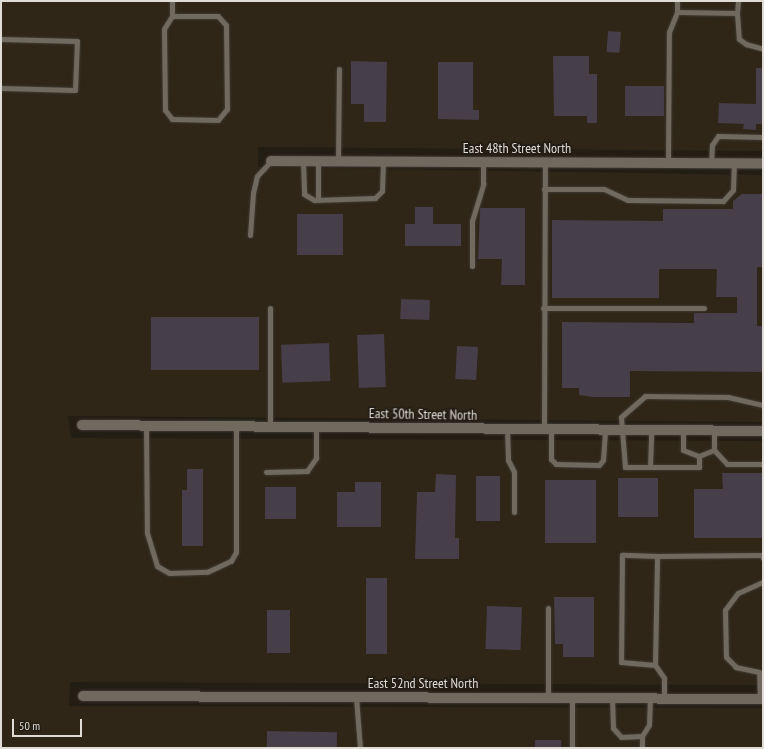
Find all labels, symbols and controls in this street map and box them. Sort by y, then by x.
street label: East 48th Street North [463,140,571,156]
street label: East 50th Street North [369,405,477,423]
street label: East 52nd Street North [368,675,478,691]
scale bar [14,711,84,737]
text: 50 m [19,718,40,733]

